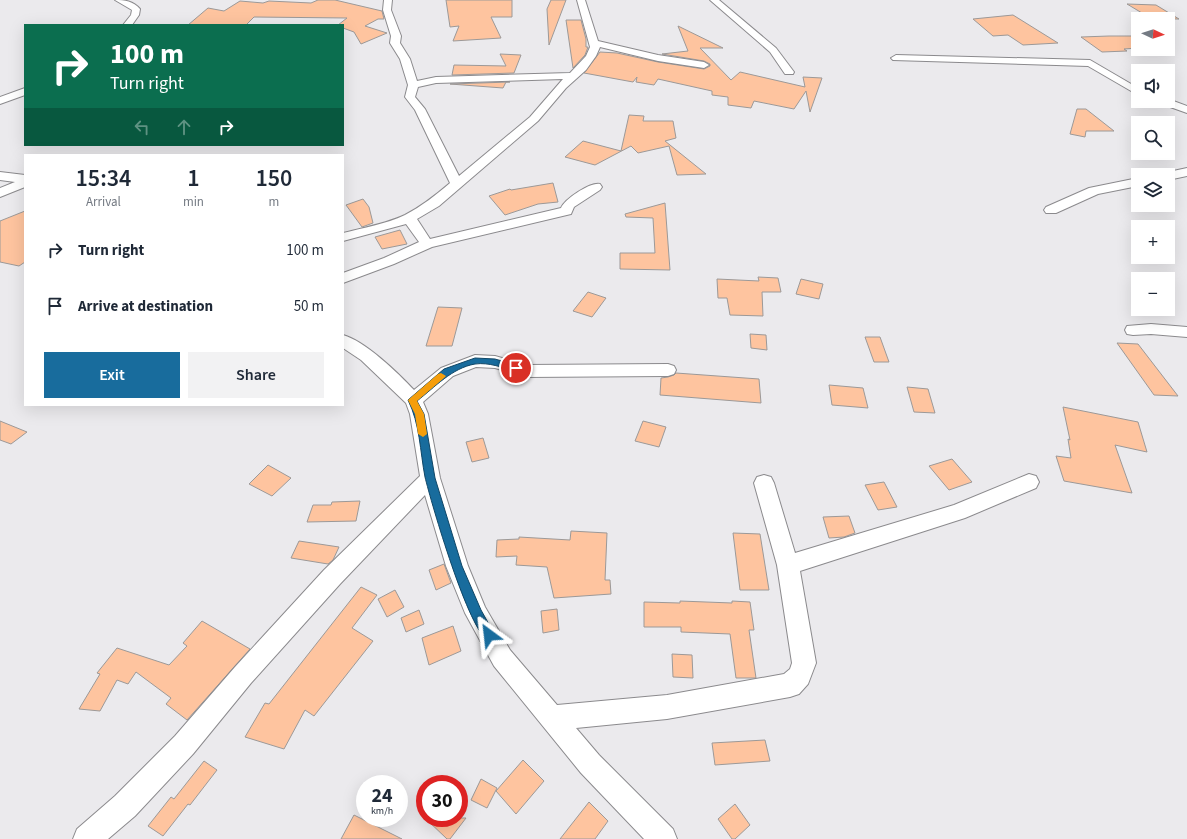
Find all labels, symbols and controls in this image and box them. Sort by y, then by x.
north arrow [1131,12,1175,56]
map controls [1131,12,1175,316]
text: 100 m [110,34,184,74]
icon: right [44,40,96,92]
button: sound [1131,64,1175,108]
text: Turn right [110,71,184,96]
icon: left [131,116,153,138]
icon: ahead [173,116,195,138]
icon: right [215,116,237,138]
button: search [1131,116,1175,160]
text: 15:34 [76,161,131,196]
text: 1 [187,161,200,196]
text: 150 [256,161,292,196]
button: layers [1131,168,1175,212]
text: Arrival [86,193,121,211]
text: min [183,193,204,211]
text: m [269,193,279,211]
button: + [1131,220,1175,264]
icon: right [44,239,66,261]
text: Turn right [78,240,144,261]
text: 100 m [286,240,324,261]
button: − [1131,272,1175,316]
icon: arrive [44,295,66,317]
text: Arrive at destination [78,296,213,317]
text: 50 m [294,296,324,317]
pin [499,351,533,385]
button: Exit [44,352,180,398]
button: Share [188,352,324,398]
icon: arrive [505,357,527,379]
position arrow [468,614,510,656]
speed limit sign: 30 [416,775,468,827]
text: 24 [371,782,393,810]
text: km/h [371,804,393,818]

